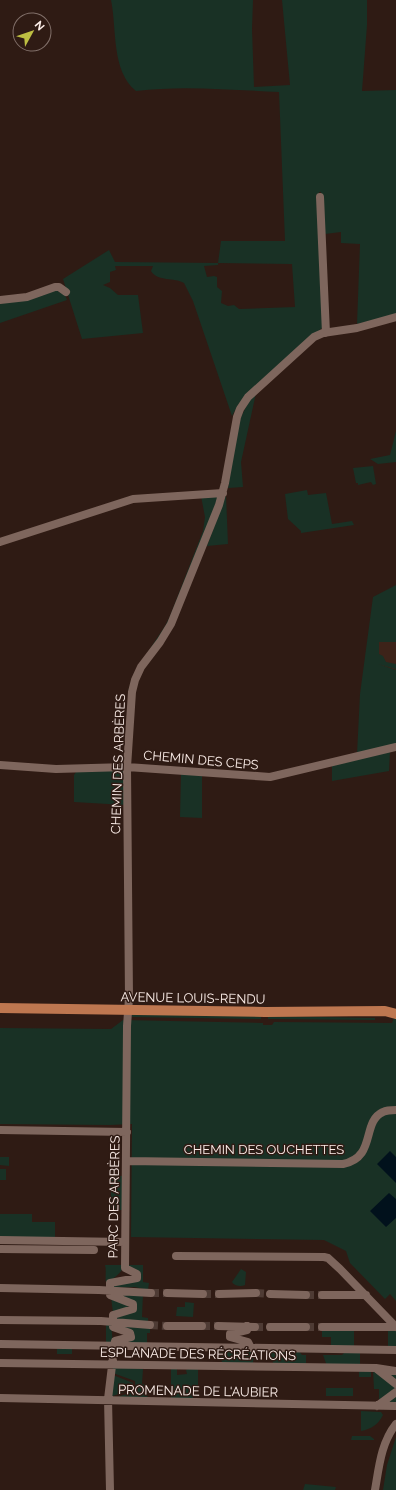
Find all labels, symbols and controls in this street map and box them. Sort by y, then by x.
north arrow [12,12,52,52]
text: N [32,18,47,33]
street label: CHEMIN DES ARBÈRES [108,693,128,834]
street label: CHEMIN DES CEPS [143,747,259,773]
street label: AVENUE LOUIS-RENDU [120,989,266,1007]
street label: PARC DES ARBÈRES [105,1135,123,1259]
street label: CHEMIN DES OUCHETTES [184,1142,344,1157]
street label: ESPLANADE DES RÉCRÉATIONS [100,1345,296,1363]
street label: PROMENADE DE L'AUBIER [118,1382,278,1400]

